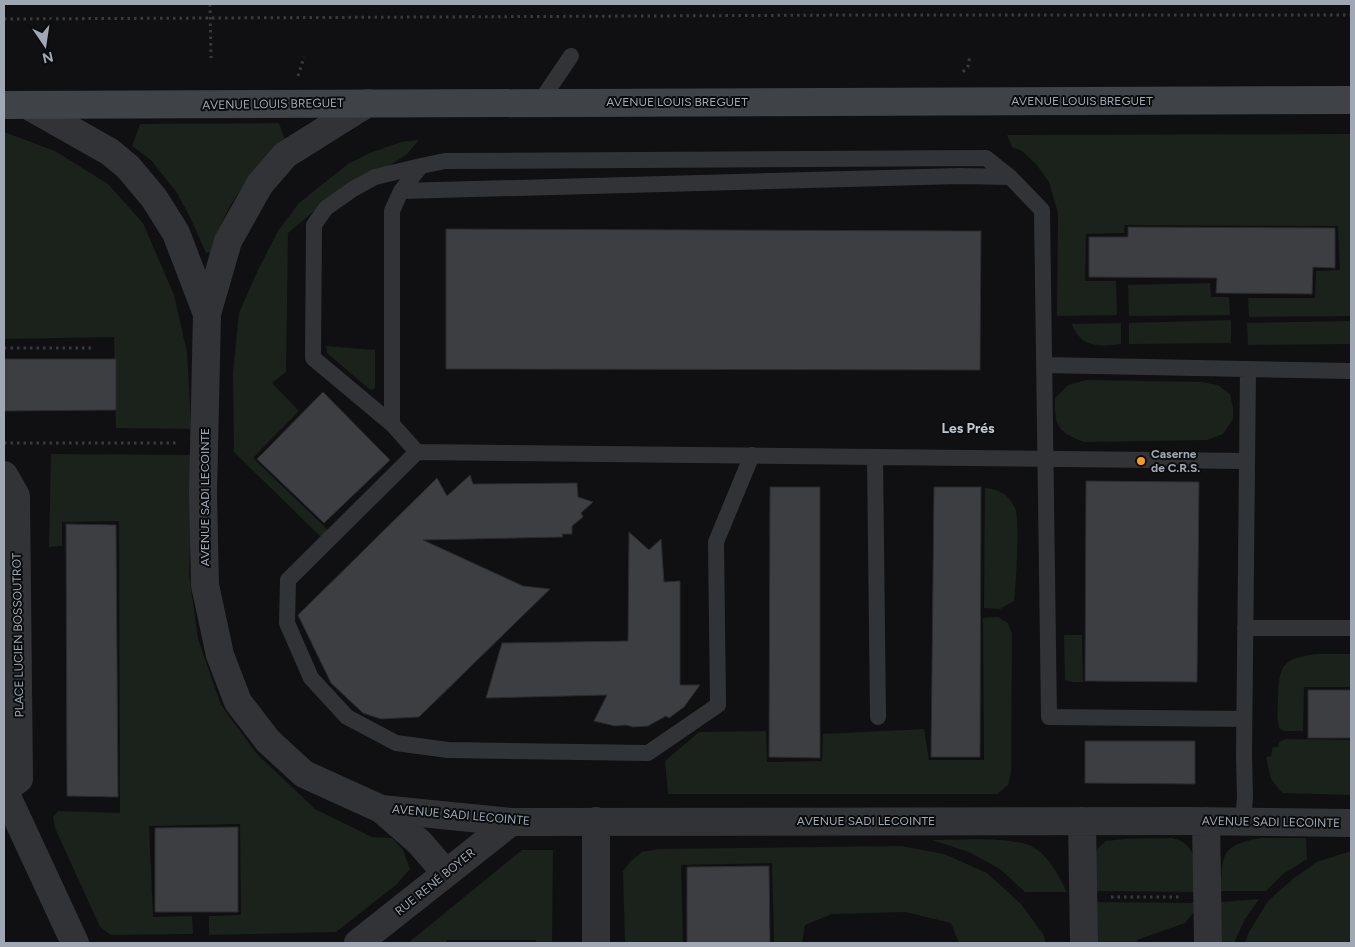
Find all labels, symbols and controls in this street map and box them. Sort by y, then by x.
north arrow [20,20,70,70]
text: N [41,48,55,67]
street label: AVENUE LOUIS BREGUET [1011,94,1153,108]
street label: AVENUE LOUIS BREGUET [606,95,748,109]
street label: AVENUE LOUIS BREGUET [202,96,344,112]
district label: Les Prés [941,420,995,437]
street label: AVENUE SADI LECOINTE [198,428,212,566]
place label: Caserne de C.R.S. [1151,447,1200,475]
marker: Caserne de C.R.S. [1135,455,1147,467]
street label: PLACE LUCIEN BOSSOUTROT [10,552,26,718]
street label: AVENUE SADI LECOINTE [391,802,531,828]
street label: AVENUE SADI LECOINTE [797,814,935,828]
street label: AVENUE SADI LECOINTE [1202,814,1340,830]
street label: RUE RENÉ BOYER [392,846,478,918]

